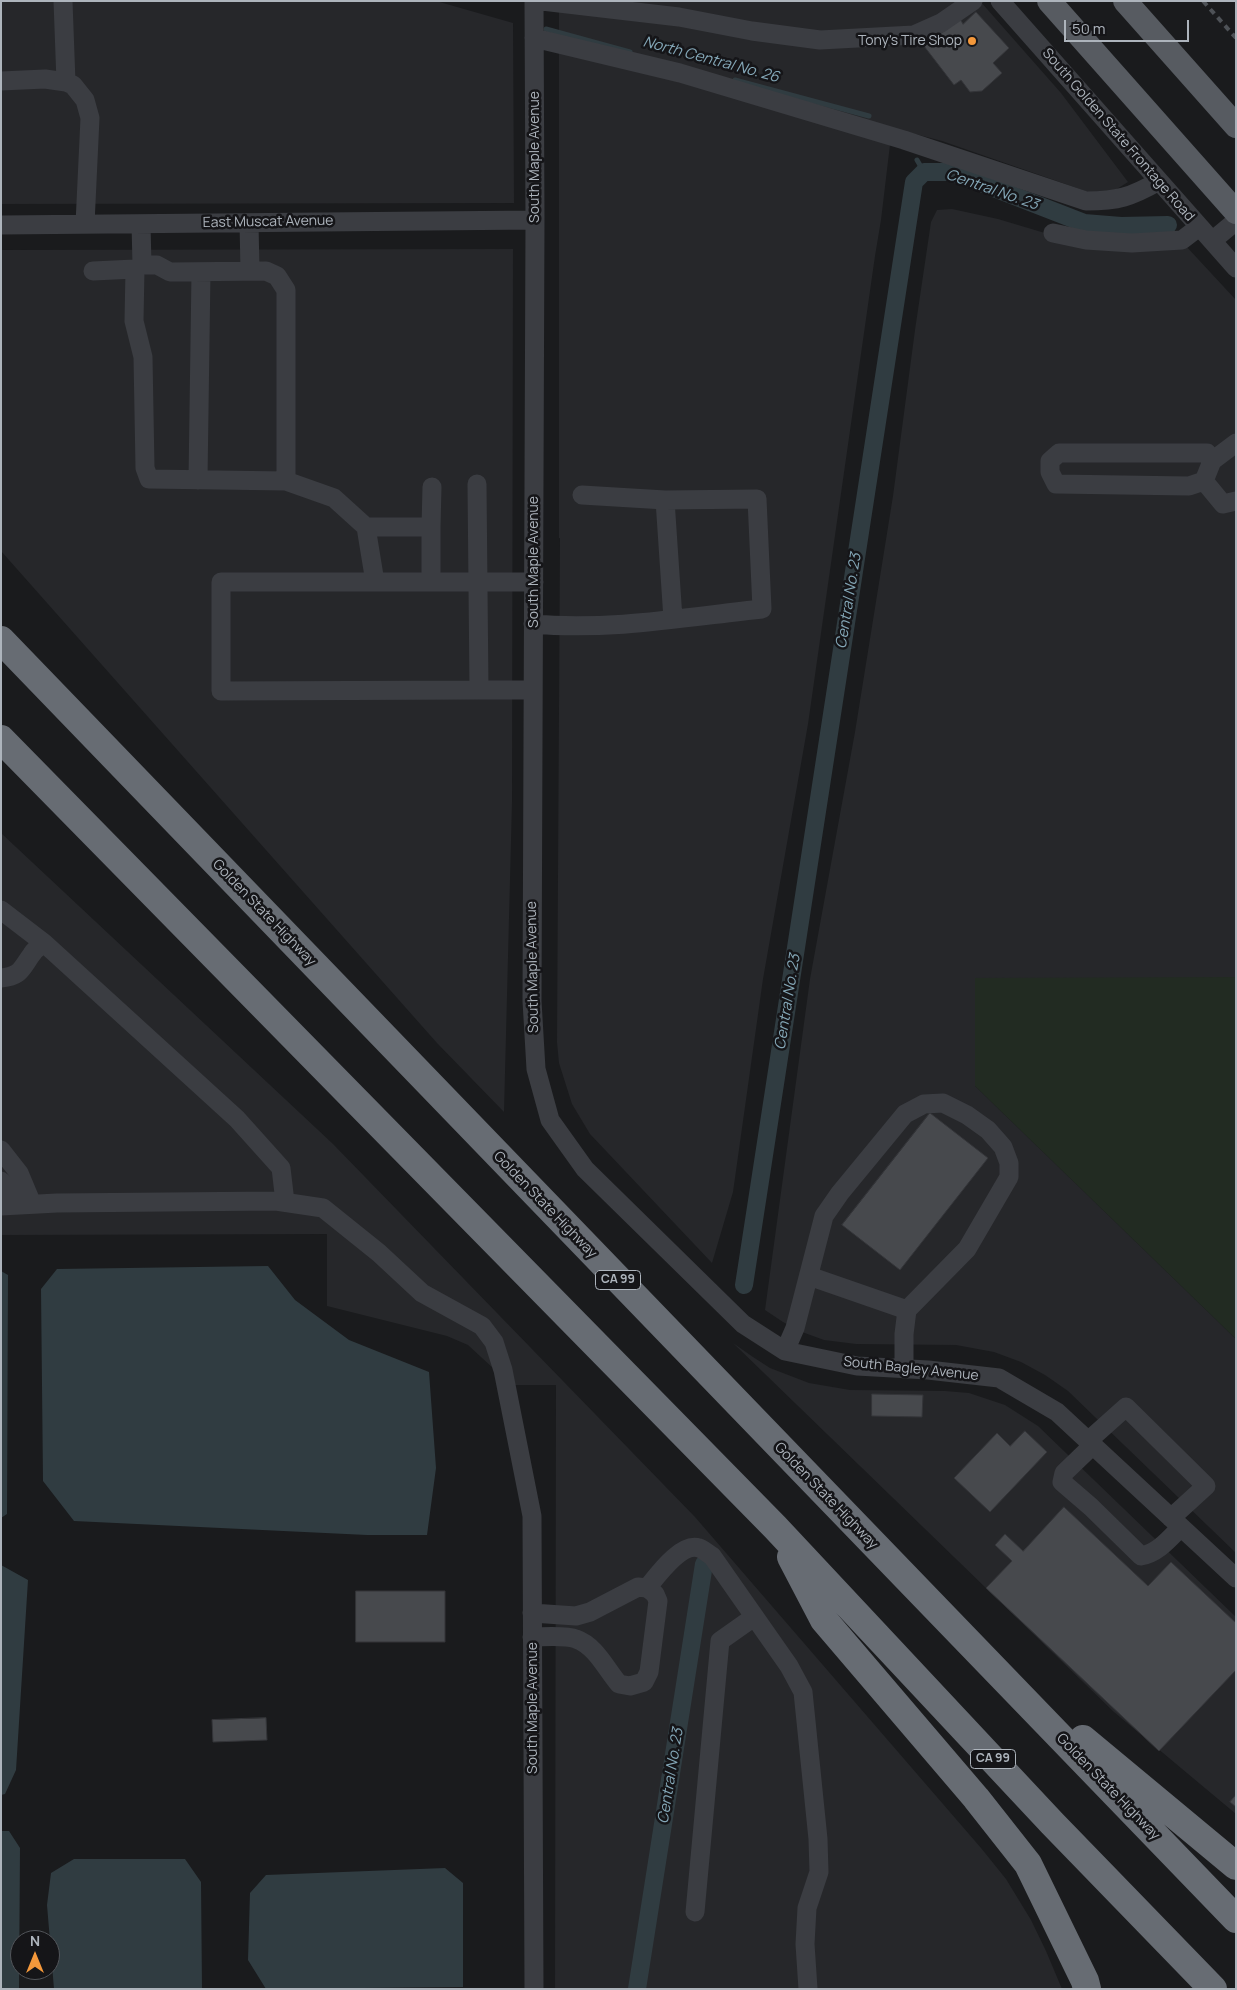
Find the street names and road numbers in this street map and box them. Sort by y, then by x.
street label: South Golden State Frontage Road [1038,45,1198,225]
street label: South Maple Avenue [527,91,543,223]
street label: East Muscat Avenue [202,212,334,232]
street label: South Maple Avenue [526,496,542,628]
street label: Golden State Highway [209,856,319,970]
street label: South Maple Avenue [523,901,543,1033]
street label: Golden State Highway [490,1148,600,1262]
road number: CA 99 [596,1270,640,1290]
street label: South Bagley Avenue [842,1354,980,1384]
street label: Golden State Highway [771,1439,881,1553]
street label: South Maple Avenue [525,1642,541,1774]
street label: Golden State Highway [1053,1730,1163,1844]
road number: CA 99 [970,1750,1016,1768]

